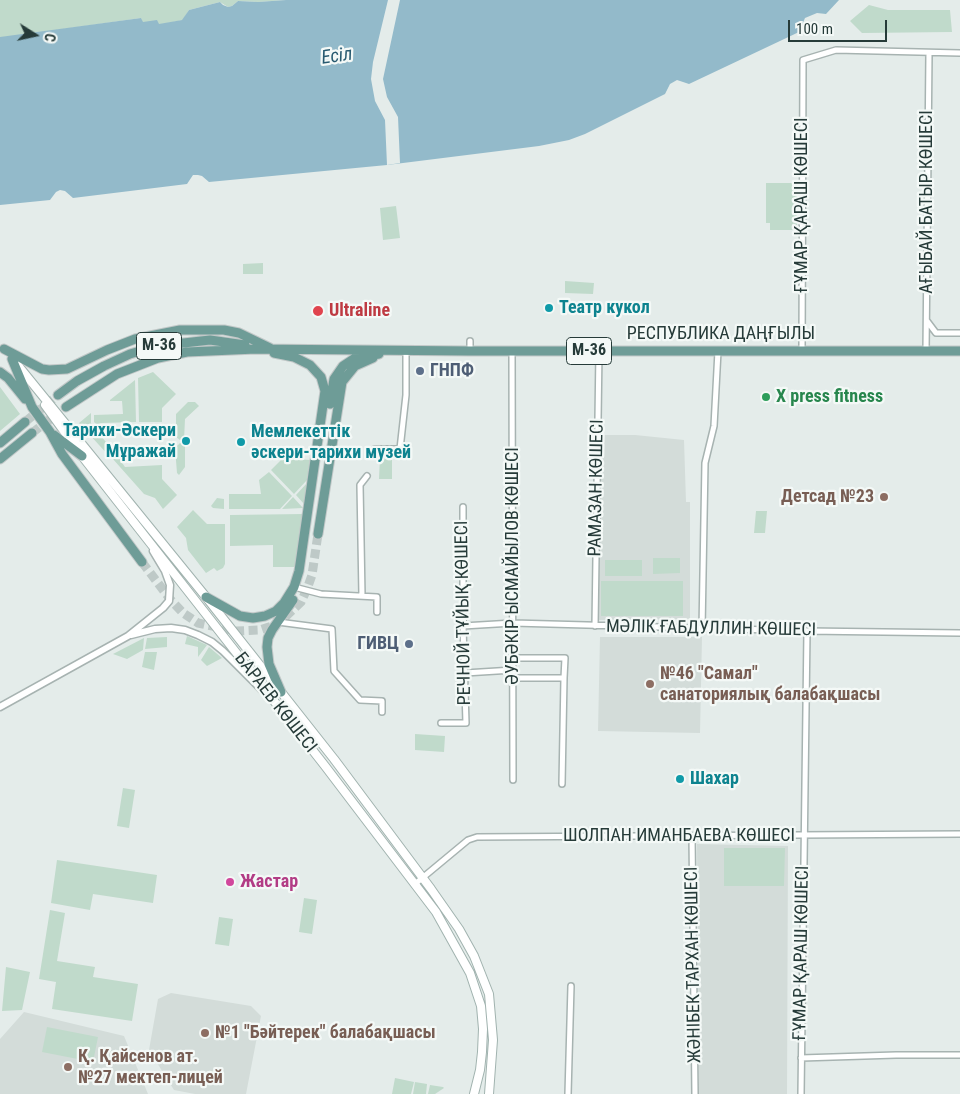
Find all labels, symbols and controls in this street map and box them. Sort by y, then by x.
north arrow [10,10,60,60]
scale bar [790,10,889,42]
text: 100 m [796,20,833,38]
text: С [41,32,58,43]
water label: Есіл [320,44,354,70]
street label: АҒЫБАЙ БАТЫР КӨШЕСІ [916,110,938,294]
street label: ҒҰМАР ҚАРАШ КӨШЕСІ [791,118,813,292]
place label: Театр кукол [559,297,650,319]
place label: Ultraline [329,300,390,322]
marker: Театр кукол [543,302,555,314]
marker: Ultraline [311,304,325,318]
street label: РЕСПУБЛИКА ДАҢҒЫЛЫ [627,323,815,345]
road number: M-36 [136,332,182,360]
road number: M-36 [566,338,612,364]
place label: ГНПФ [430,360,474,382]
marker: ГНПФ [414,365,426,377]
place label: X press fitness [776,386,883,408]
marker: X press fitness [760,391,772,403]
street label: РАМАЗАН КӨШЕСІ [585,419,609,557]
place label: Тарихи-Әскери Мұражай [63,420,176,462]
place label: Мемлекеттік әскери-тарихи музей [251,421,411,464]
marker: Тарихи-Әскери Мұражай [180,435,192,447]
marker: Мемлекеттік әскери-тарихи музей [235,436,247,448]
street label: ӘУБӘКІР ЫСМАЙЫЛОВ КӨШЕСІ [502,447,524,685]
place label: Детсад №23 [781,486,874,508]
marker: Детсад №23 [878,491,890,503]
street label: РЕЧНОЙ ТҰЙЫҚ КӨШЕСІ [452,520,476,706]
street label: МӘЛІК ҒАБДУЛЛИН КӨШЕСІ [606,616,816,642]
place label: ГИВЦ [357,633,399,655]
marker: ГИВЦ [403,638,415,650]
street label: БАРАЕВ КӨШЕСІ [229,649,321,757]
place label: №46 "Самал" санаториялық балабақшасы [660,663,881,706]
marker: №46 "Самал" санаториялық балабақшасы [644,678,656,690]
place label: Шахар [690,768,739,790]
marker: Шахар [674,773,686,785]
street label: ШОЛПАН ИМАНБАЕВА КӨШЕСІ [563,825,795,847]
street label: ҒҰМАР ҚАРАШ КӨШЕСІ [790,865,814,1041]
street label: ЖӘНІБЕК ТАРХАН КӨШЕСІ [681,866,707,1064]
place label: Жастар [240,871,298,893]
marker: Жастар [224,876,236,888]
place label: №1 "Бәйтерек" балабақшасы [215,1022,436,1044]
marker: №1 "Бәйтерек" балабақшасы [199,1027,211,1039]
place label: Қ. Қайсенов ат. №27 мектеп-лицей [78,1046,223,1088]
marker: Қ. Қайсенов ат. №27 мектеп-лицей [62,1061,74,1073]

